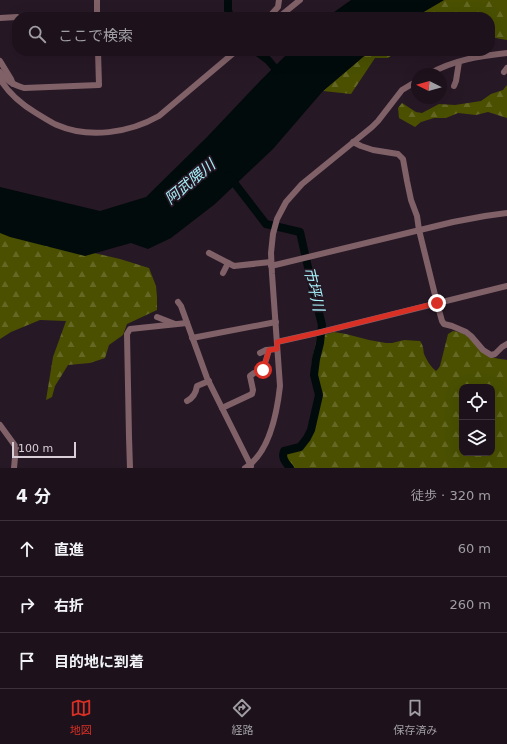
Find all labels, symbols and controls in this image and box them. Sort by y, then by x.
search box [12,12,495,56]
icon: search [26,23,48,45]
text: ここで検索 [58,27,133,45]
north arrow [411,68,447,104]
water label: 阿武隈川 [161,155,220,208]
water label: 市坪川 [300,265,328,315]
route end [428,294,446,312]
route start [254,361,272,379]
map controls [459,384,495,456]
button: locate [459,384,495,420]
button: layers [459,420,495,456]
scale bar [12,440,76,459]
text: 100 m [18,442,53,455]
text: 4 分 [16,486,51,506]
text: 徒歩 · 320 m [411,488,491,503]
icon: ahead [16,538,38,560]
text: 直進 [54,541,84,559]
text: 60 m [458,541,491,556]
icon: right [16,594,38,616]
text: 右折 [54,597,84,615]
text: 260 m [449,597,491,612]
icon: arrive [16,650,38,672]
text: 目的地に到着 [54,653,144,671]
tab: 地図 [70,697,92,737]
tab: 経路 [231,697,253,737]
tab: 保存済み [393,697,437,737]

